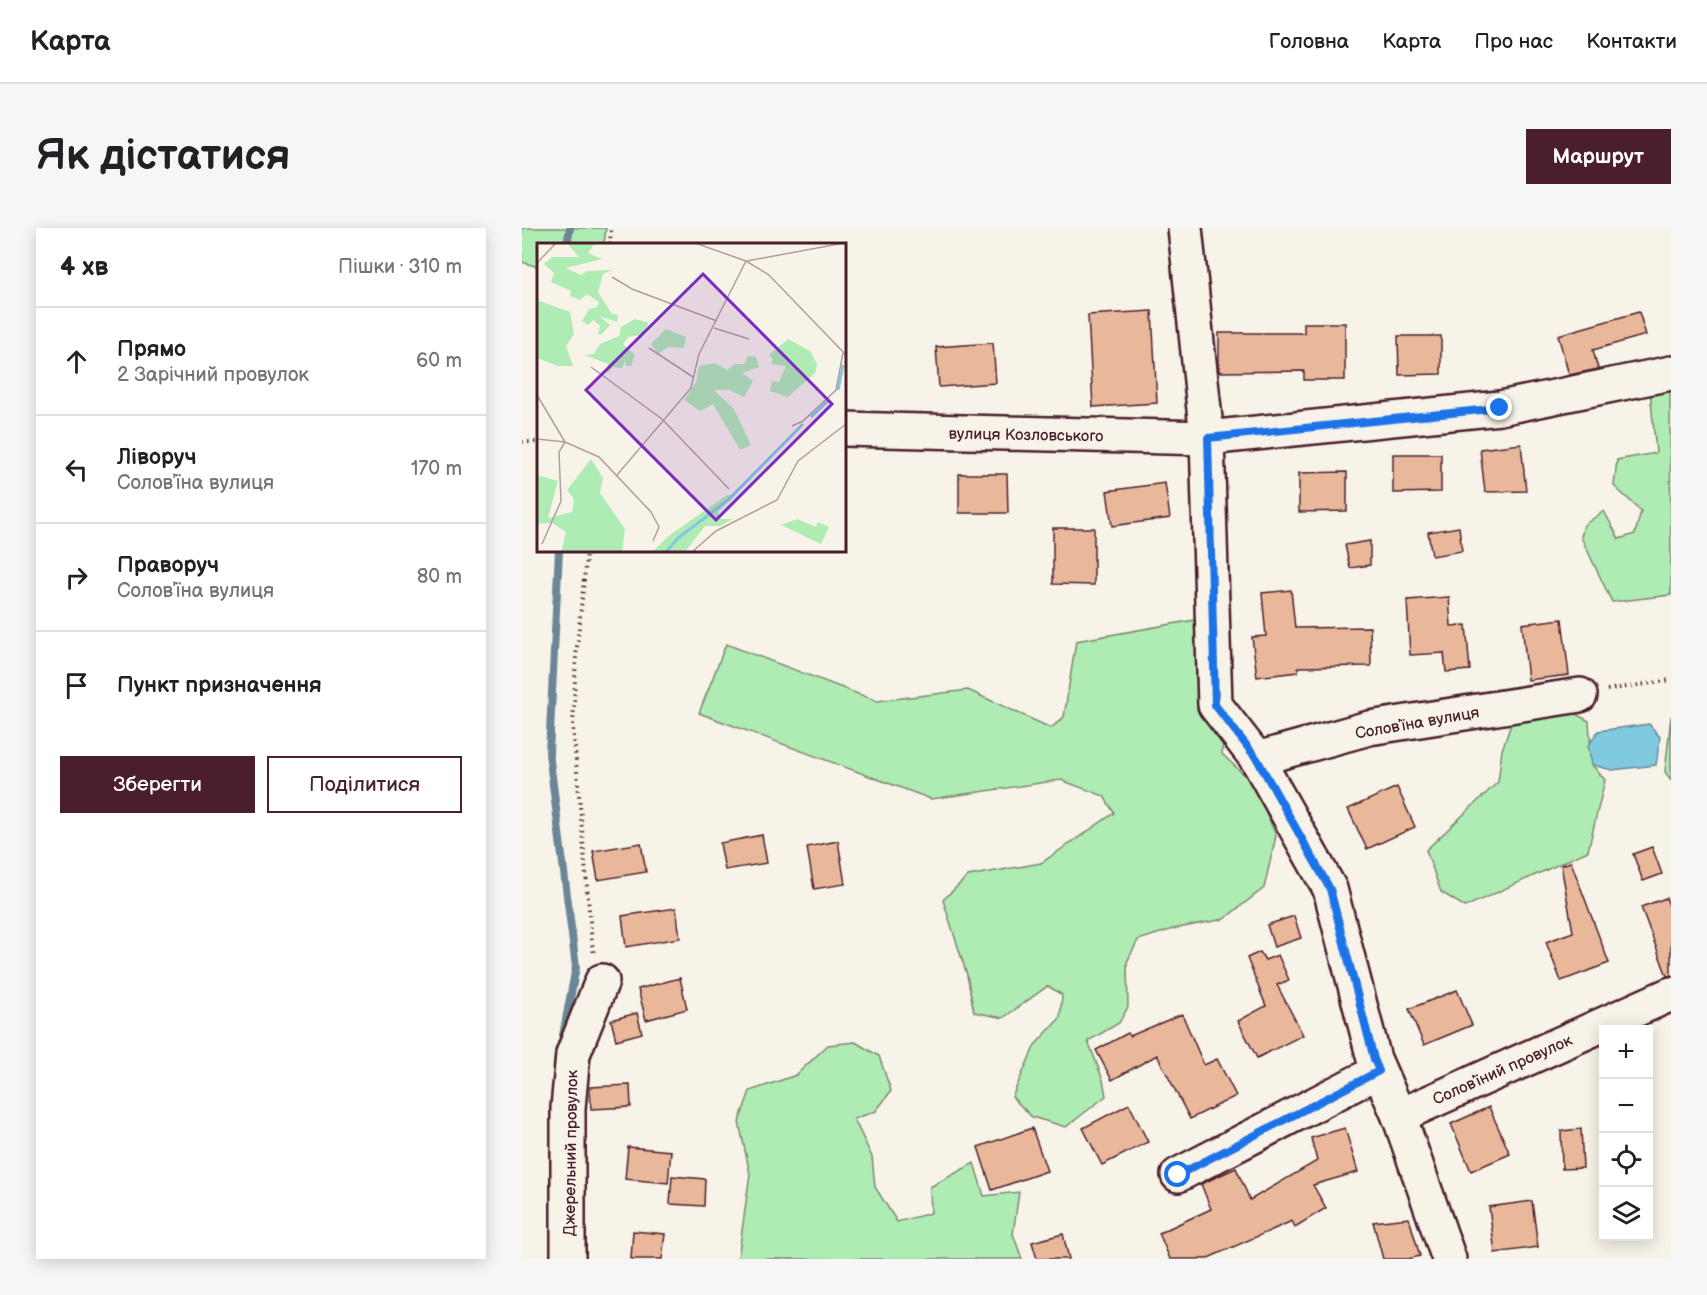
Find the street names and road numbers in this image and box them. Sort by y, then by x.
street label: вулиця Козловського [948,425,1104,446]
street label: Соловʼїна вулиця [1354,703,1481,744]
street label: Соловʼїний провулок [1430,1031,1576,1110]
street label: Джерельний провулок [561,1069,582,1236]

